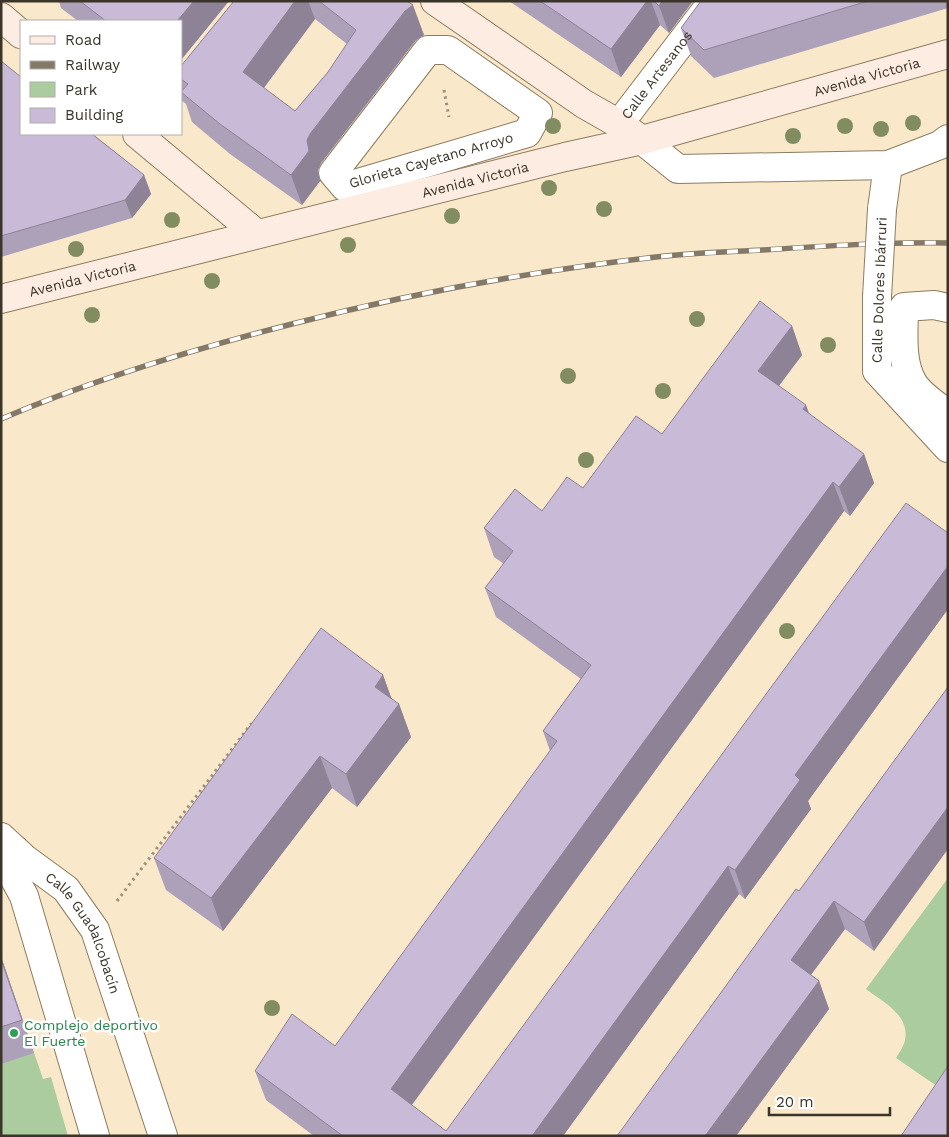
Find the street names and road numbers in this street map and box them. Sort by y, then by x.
street label: Calle Artesanos [618,27,695,122]
street label: Avenida Victoria [812,54,922,99]
street label: Glorieta Cayetano Arroyo [347,129,515,191]
street label: Avenida Victoria [420,158,530,201]
street label: Calle Dolores Ibárruri [868,217,890,363]
street label: Avenida Victoria [27,257,138,300]
street label: Calle Guadalcobacín [42,869,123,996]

